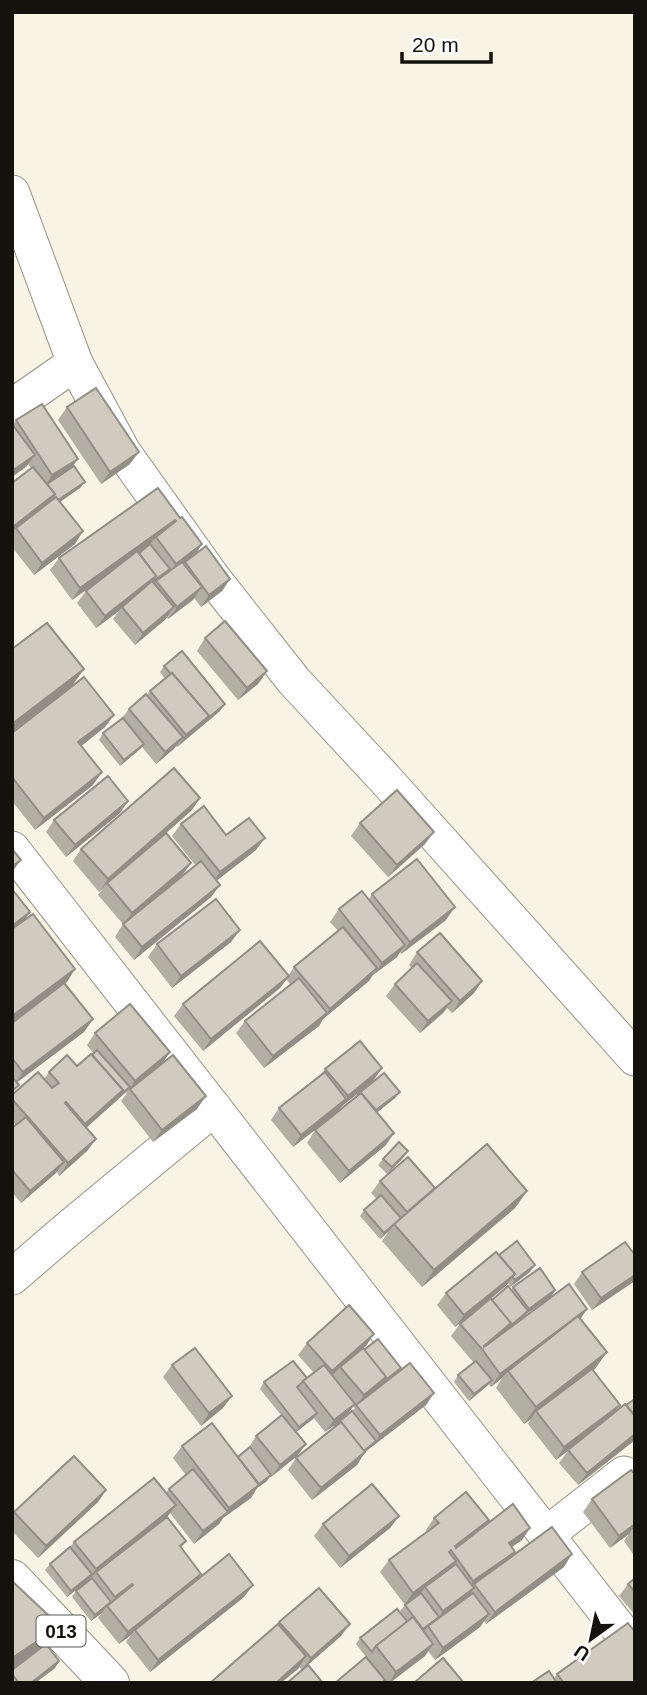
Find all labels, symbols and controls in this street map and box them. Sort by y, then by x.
scale bar [402,21,491,65]
text: 20 m [412,33,459,56]
north arrow [556,1604,626,1674]
road number: 013 [36,1616,86,1646]
text: U [571,1640,593,1665]

